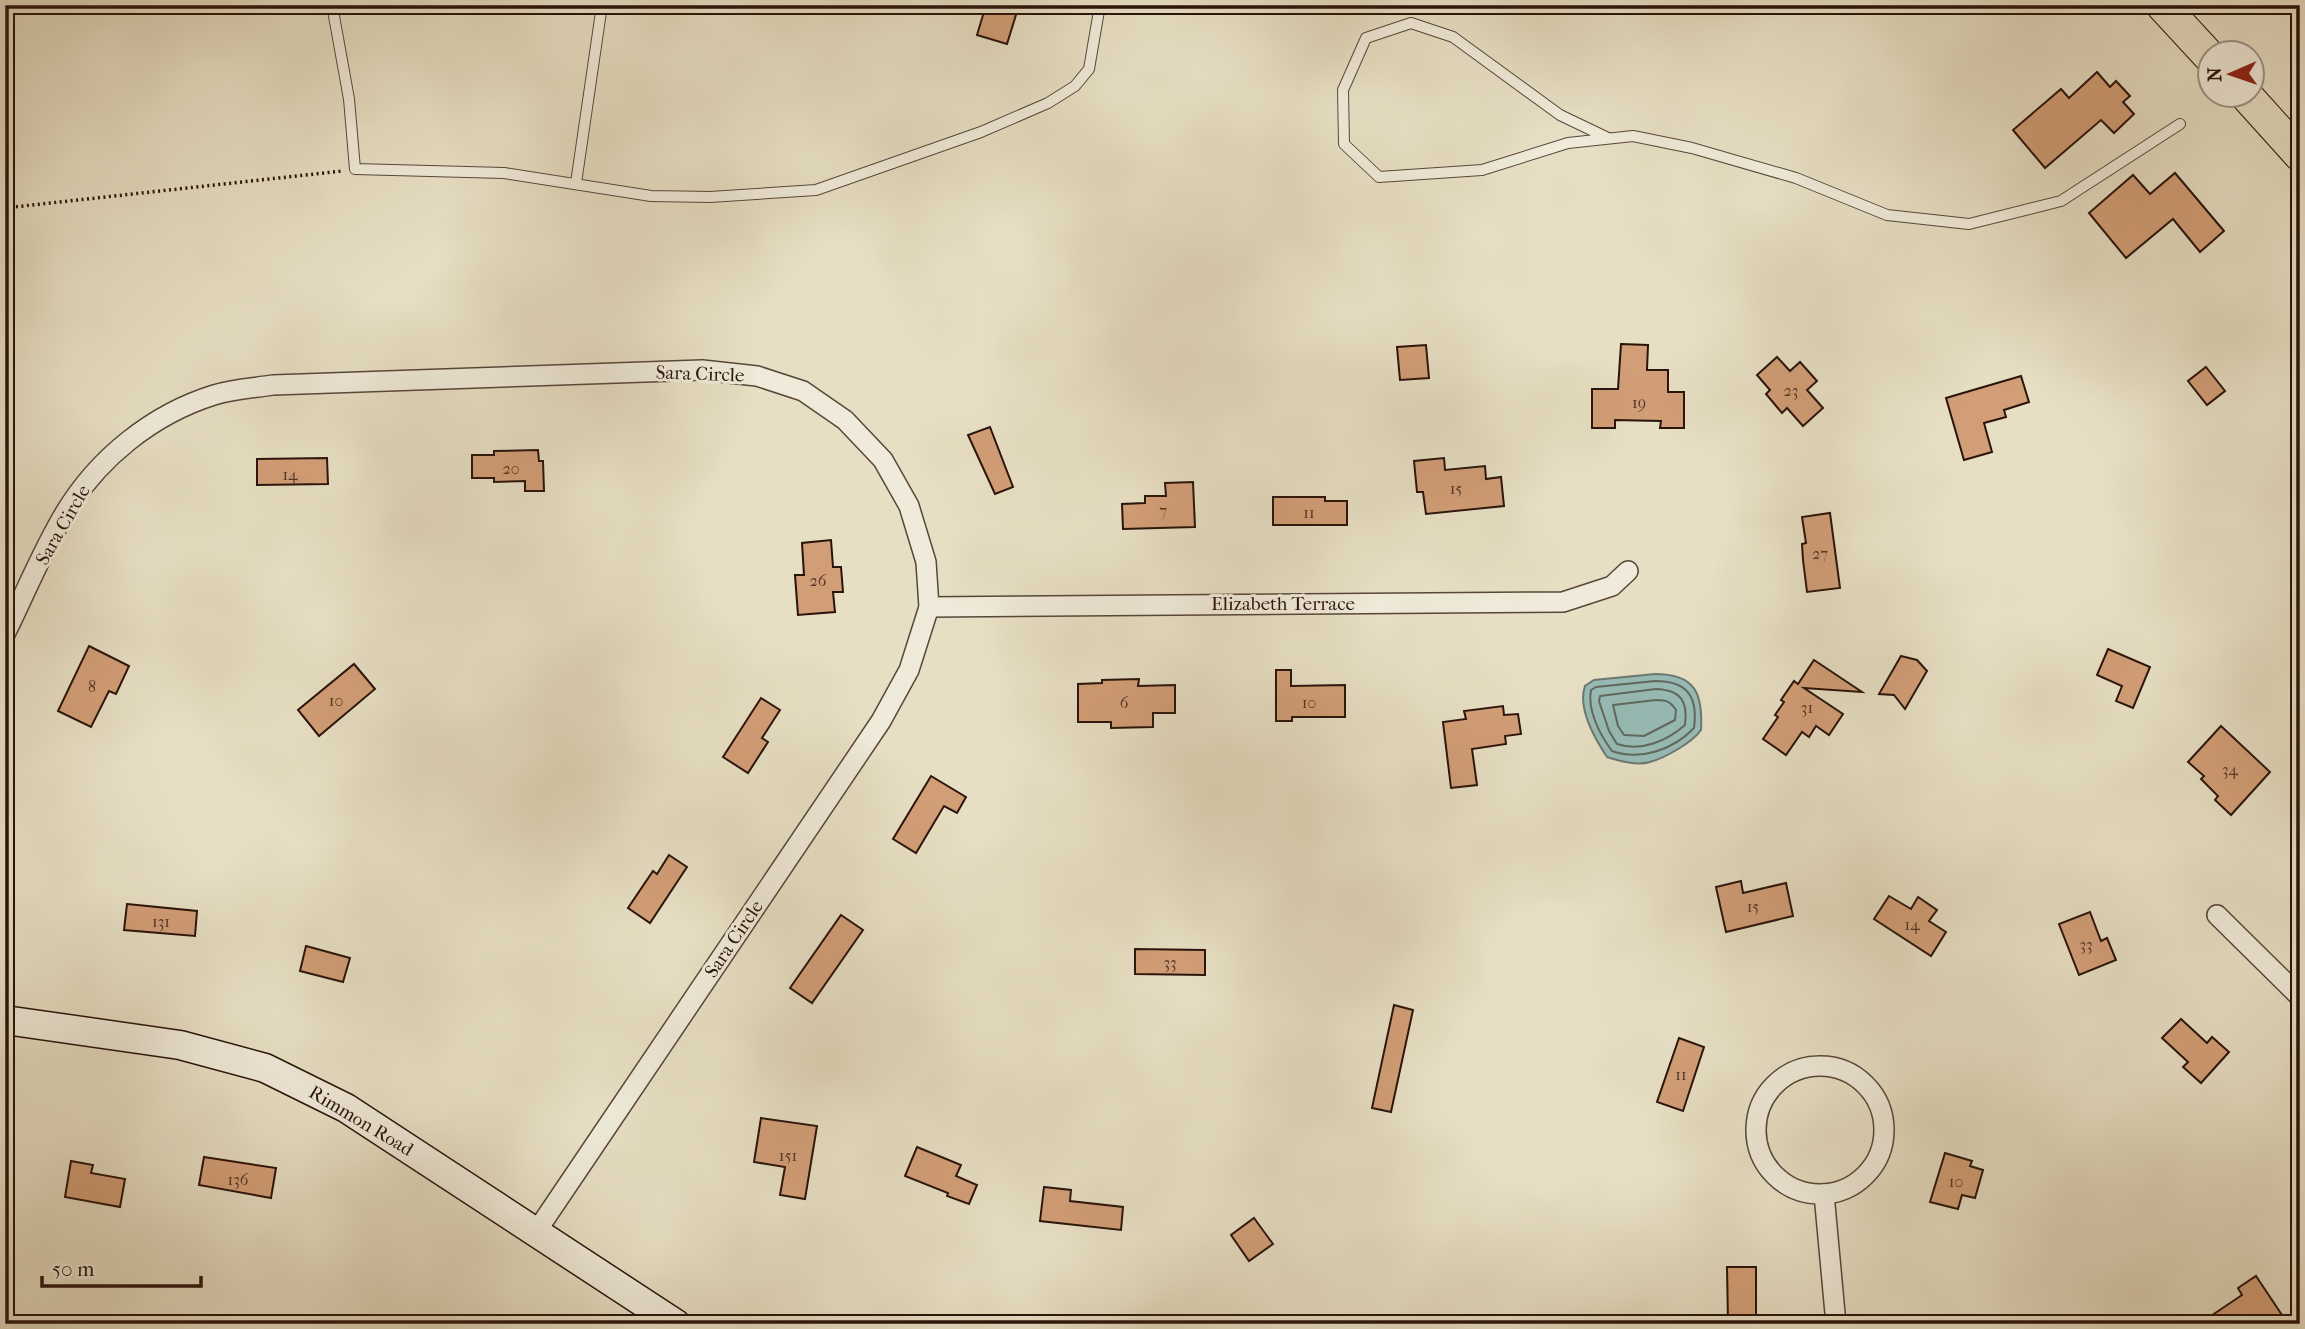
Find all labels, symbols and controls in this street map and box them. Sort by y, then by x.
north arrow [2196,38,2266,108]
text: N [2204,66,2226,82]
street label: Sara Circle [655,361,745,387]
house number: 23 [1784,381,1798,400]
house number: 19 [1632,393,1646,412]
house number: 20 [502,459,520,478]
house number: 14 [282,465,298,484]
house number: 15 [1450,479,1462,498]
street label: Sara Circle [31,481,95,569]
house number: 7 [1159,501,1167,520]
house number: 11 [1303,503,1315,522]
house number: 27 [1812,544,1828,563]
house number: 26 [810,571,827,590]
street label: Elizabeth Terrace [1211,593,1355,615]
house number: 8 [88,677,96,696]
house number: 10 [329,691,343,710]
house number: 6 [1120,693,1129,712]
house number: 10 [1302,693,1316,712]
house number: 31 [1801,698,1813,717]
house number: 34 [2222,760,2239,779]
street label: Sara Circle [700,896,768,982]
house number: 15 [1747,897,1759,916]
house number: 131 [152,912,170,931]
house number: 14 [1904,915,1920,934]
house number: 33 [2079,935,2093,954]
house number: 33 [1163,953,1177,972]
house number: 11 [1675,1065,1687,1084]
street label: Rimmon Road [305,1081,418,1161]
house number: 151 [779,1146,797,1165]
house number: 136 [228,1170,249,1189]
house number: 10 [1949,1172,1963,1191]
scale bar [42,1245,201,1289]
text: 50 m [52,1257,95,1281]

